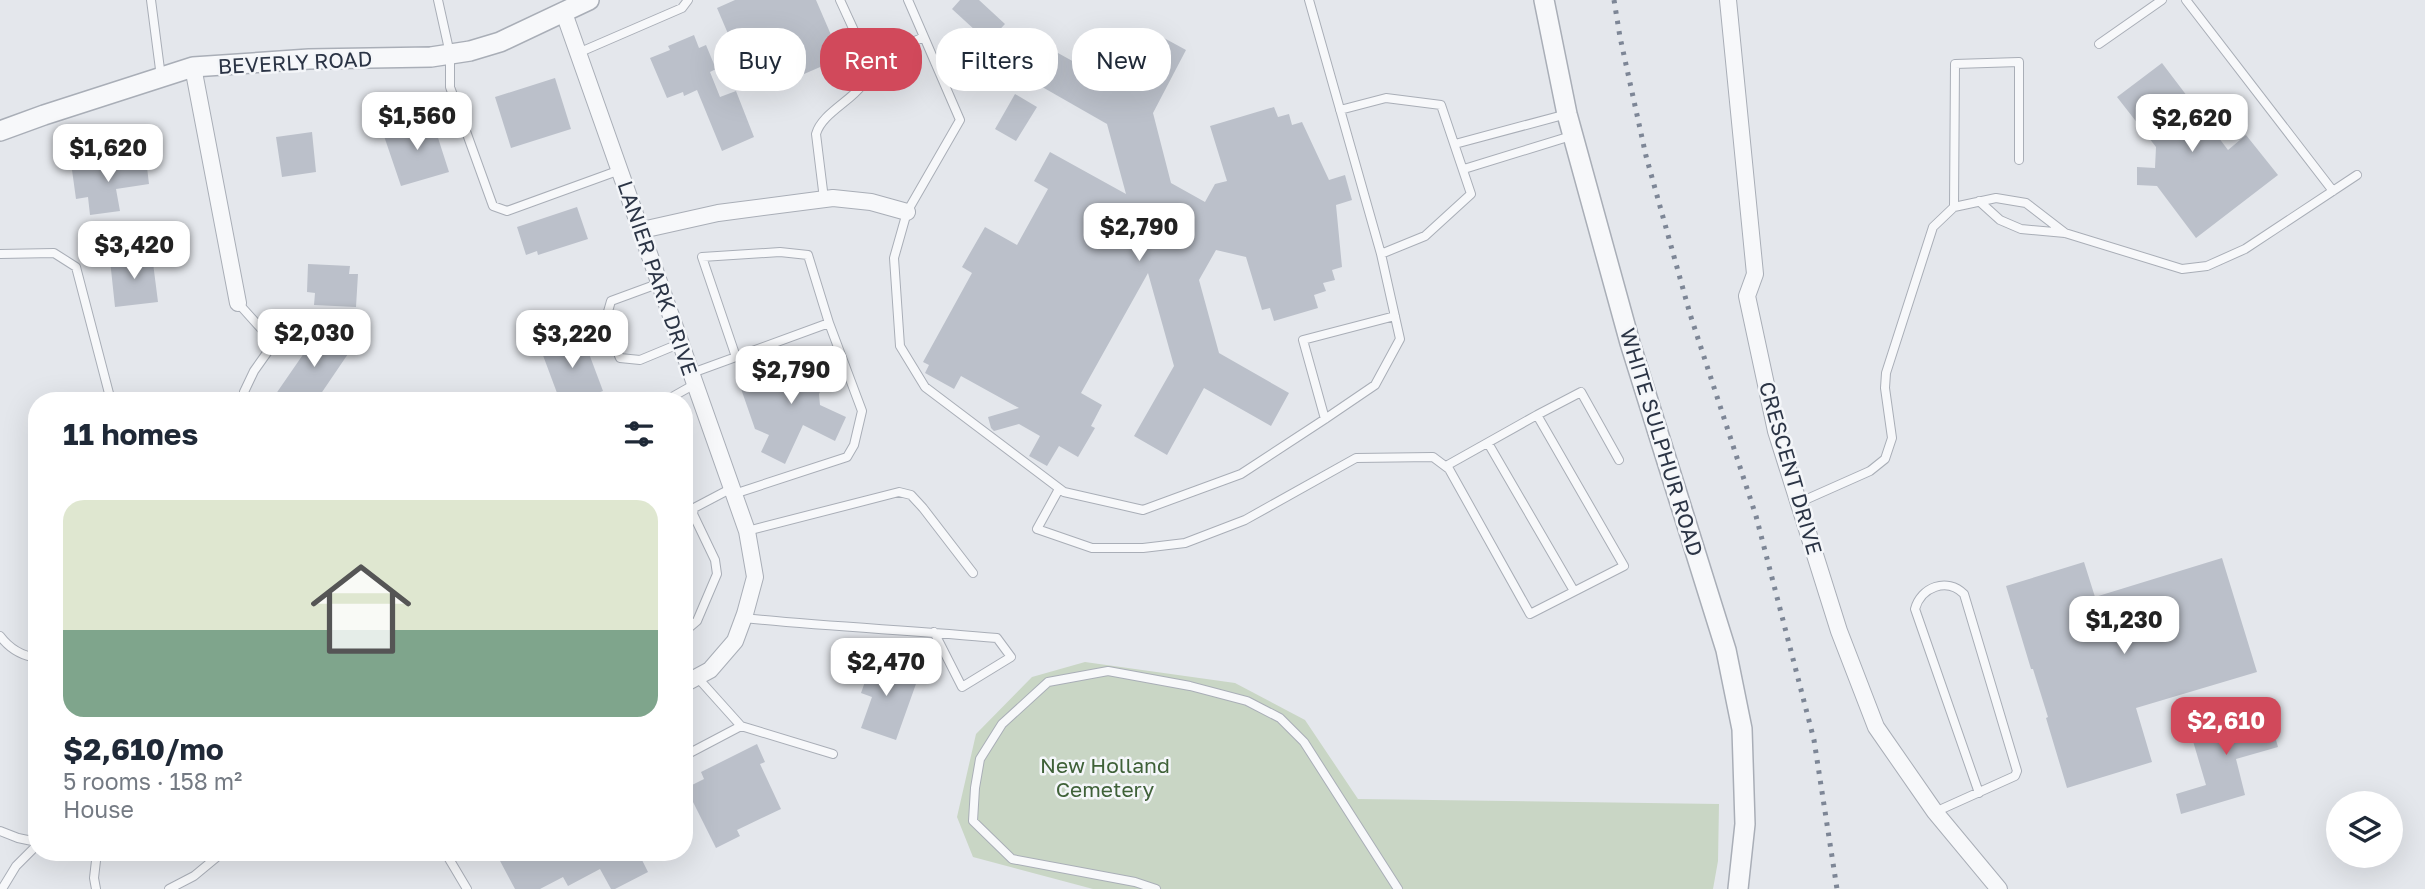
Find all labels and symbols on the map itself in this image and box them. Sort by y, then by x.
street label: BEVERLY ROAD [217,45,373,79]
pin: $1,560 [360,92,474,152]
pin: $2,620 [2135,94,2249,154]
pin: $1,620 [51,124,165,184]
street label: LANIER PARK DRIVE [612,177,704,379]
pin: $2,790 [1082,204,1196,263]
pin: $3,420 [77,222,191,281]
pin: $2,030 [257,310,371,369]
pin: $3,220 [515,310,629,370]
street label: WHITE SULPHUR ROAD [1615,325,1709,559]
pin: $2,790 [734,346,848,406]
street label: CRESCENT DRIVE [1754,379,1828,557]
pin: $1,230 [2067,596,2181,656]
pin: $2,470 [829,638,943,698]
pin: $2,610 [2169,698,2283,757]
park label: New Holland Cemetery [1040,752,1170,802]

